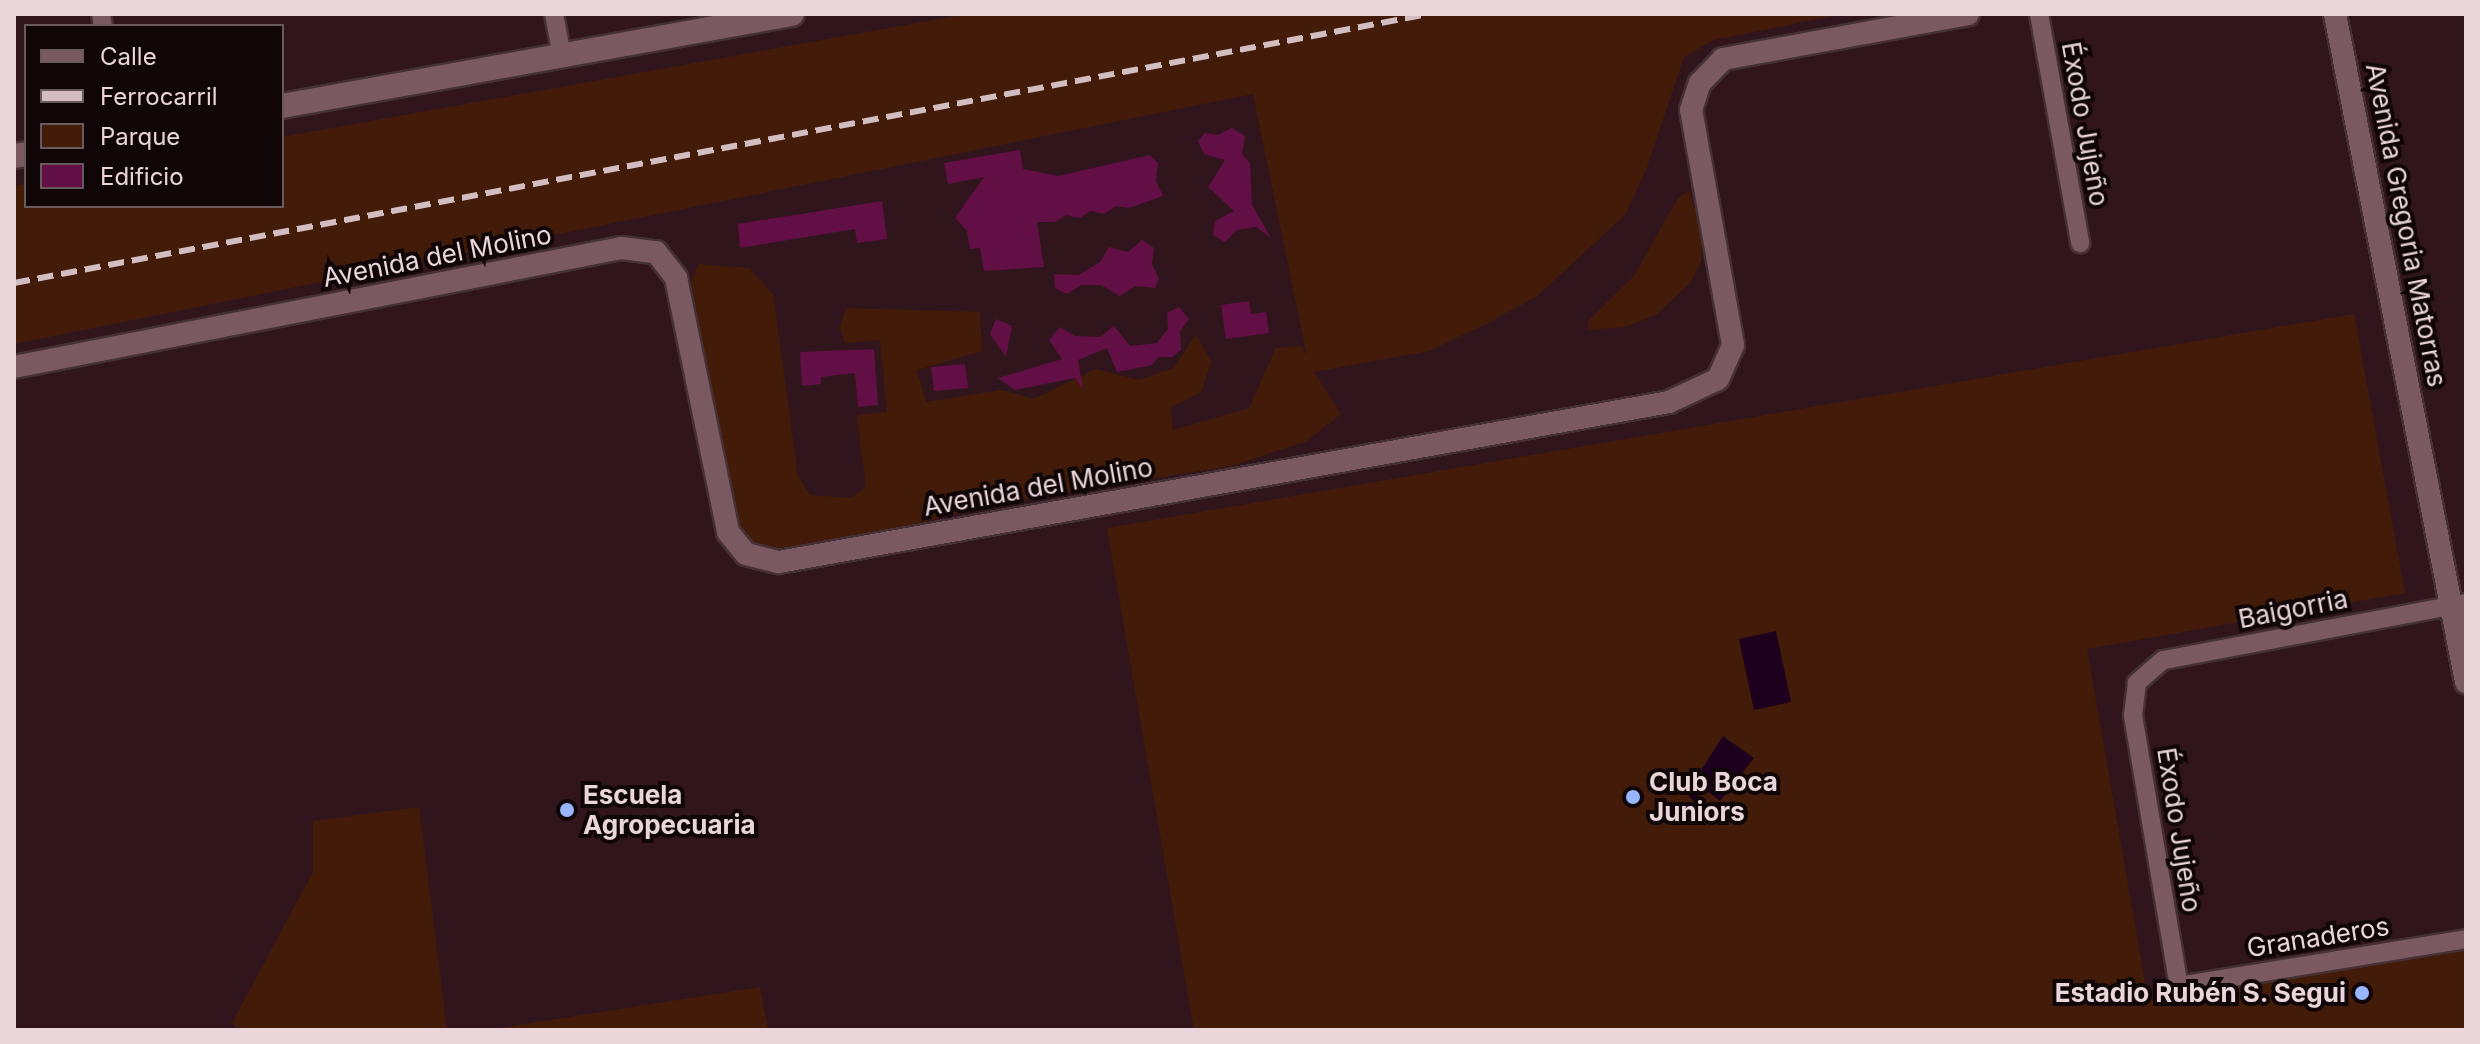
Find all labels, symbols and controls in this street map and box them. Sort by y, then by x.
legend [24,24,284,208]
street label: Éxodo Jujeño [2055,39,2115,209]
text: Calle [100,42,157,71]
street label: Avenida Gregoria Matorras [2359,61,2453,389]
text: Ferrocarril [100,82,218,111]
text: Parque [100,122,180,151]
text: Edificio [100,162,184,191]
street label: Avenida del Molino [320,219,554,293]
street label: Avenida del Molino [921,451,1155,523]
street label: Baigorria [2236,583,2350,635]
street label: Éxodo Jujeño [2151,745,2207,915]
place label: Club Boca Juniors [1649,766,1778,828]
place label: Escuela Agropecuaria [583,779,756,840]
marker: Club Boca Juniors [1624,788,1642,806]
marker: Escuela Agropecuaria [558,801,576,819]
street label: Granaderos [2245,910,2391,964]
place label: Estadio Rubén S. Segui [2054,977,2346,1009]
marker: Estadio Rubén S. Segui [2353,984,2371,1002]

